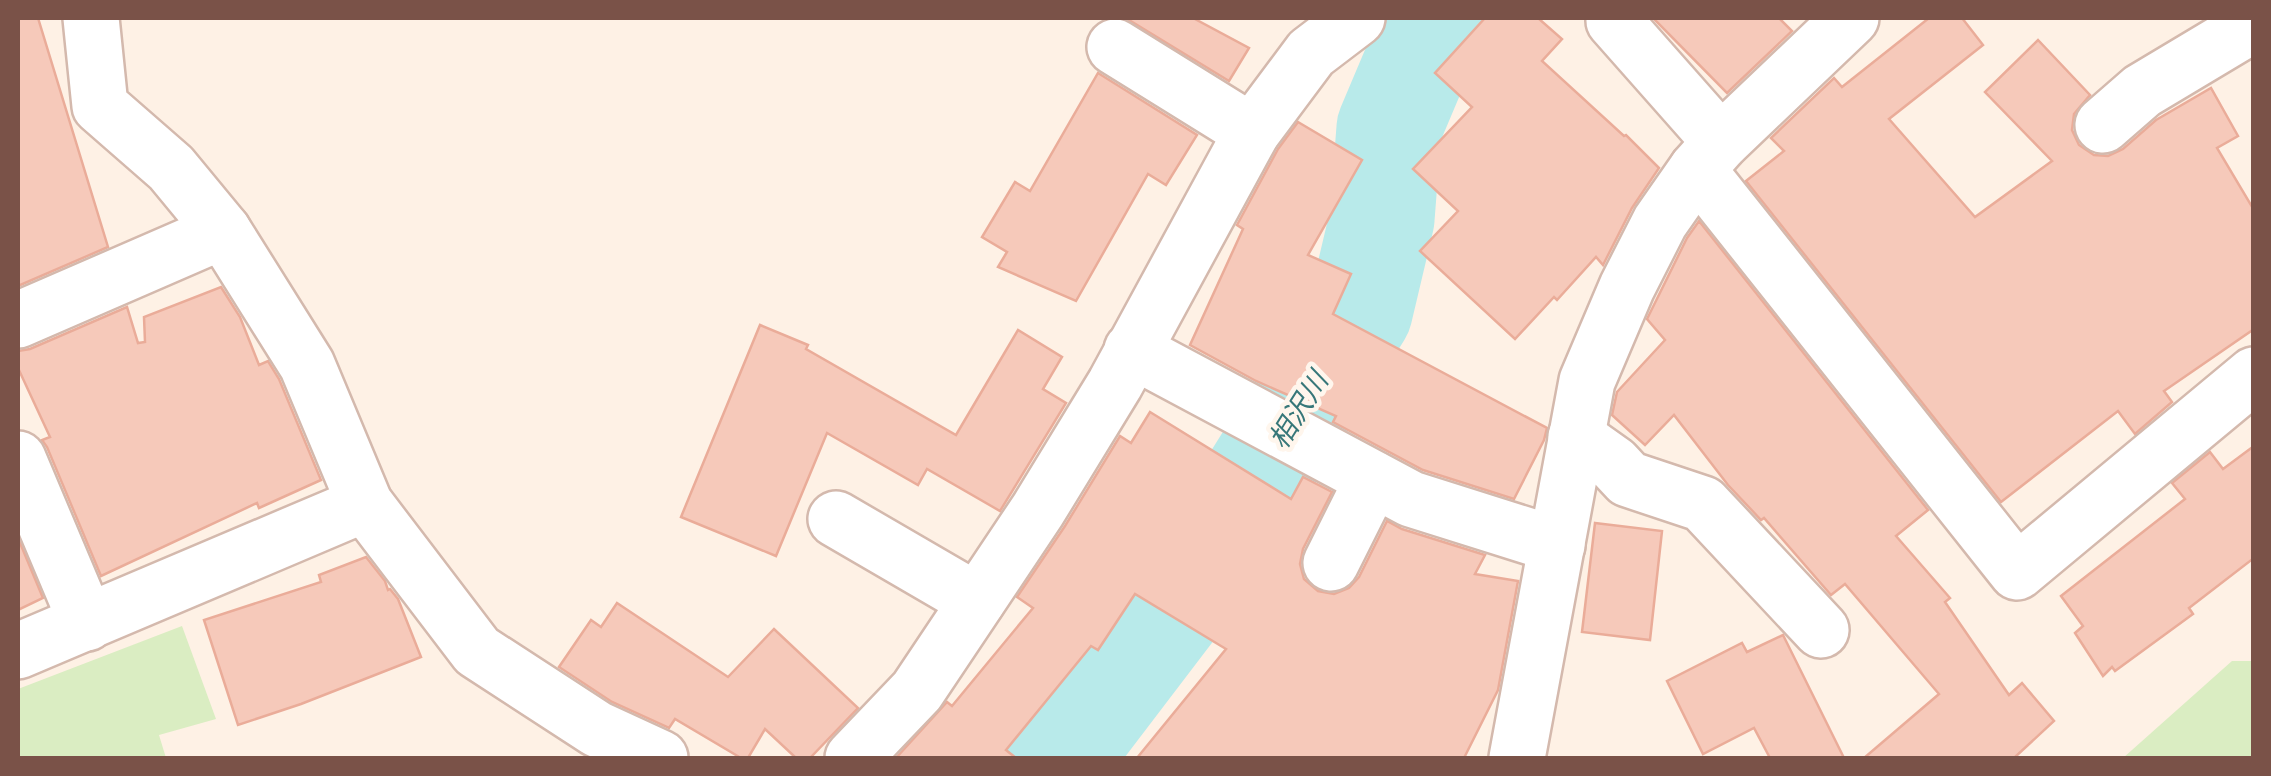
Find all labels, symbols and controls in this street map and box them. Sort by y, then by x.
water label: 相沢川 [1261,363,1335,454]

